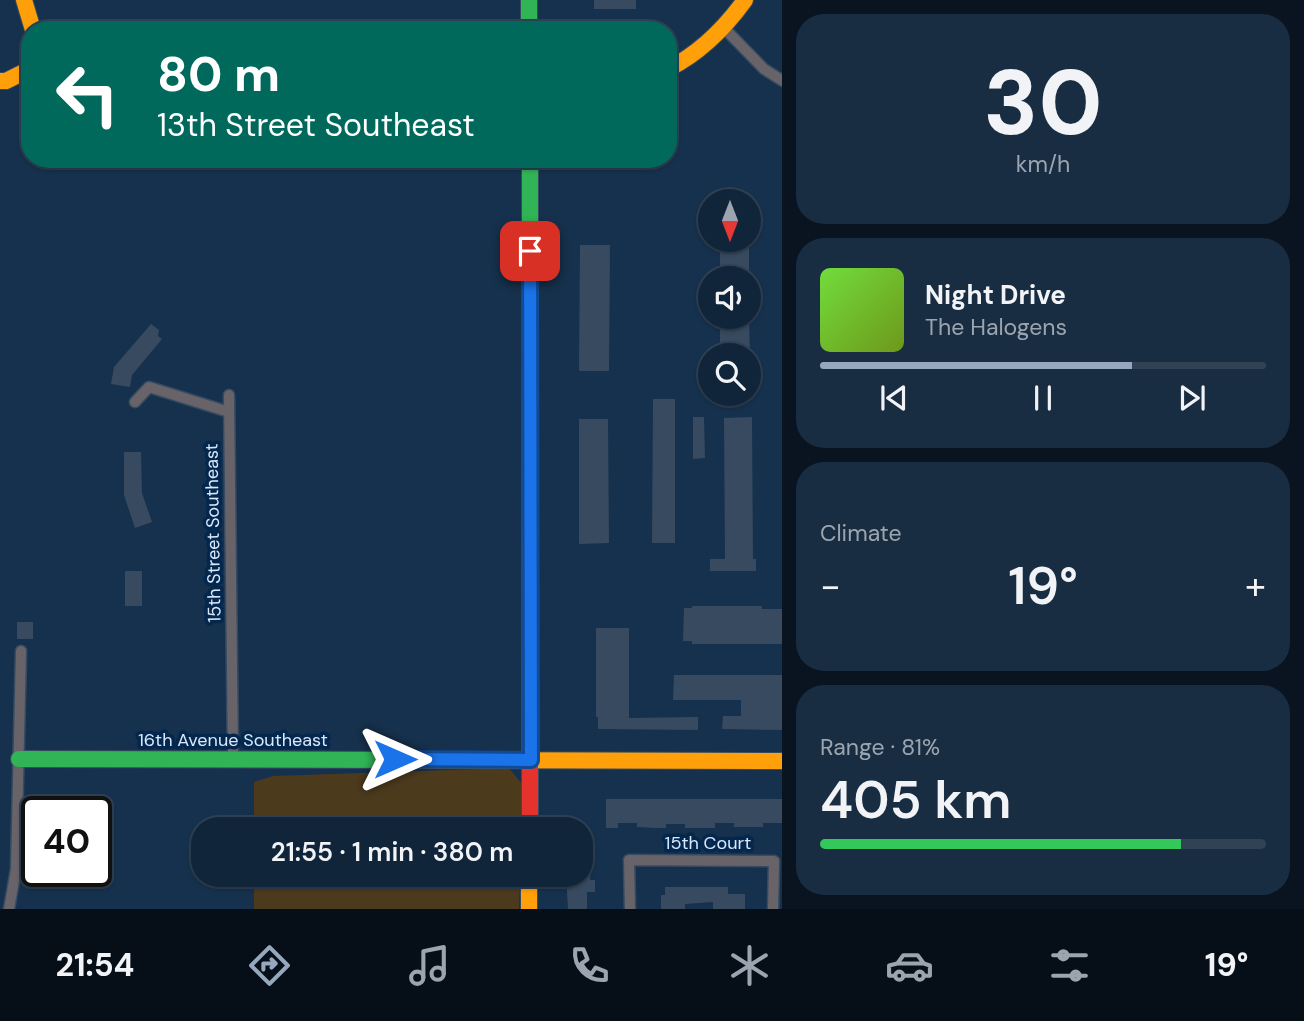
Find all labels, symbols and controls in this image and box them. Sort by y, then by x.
text: 80 m [157,42,280,106]
text: 30 [984,44,1102,162]
icon: left [42,49,133,140]
text: 13th Street Southeast [157,104,475,146]
text: km/h [1016,149,1070,179]
north arrow [698,189,761,252]
map controls [698,189,761,406]
pin [500,221,560,281]
icon: arrive [511,232,549,270]
button: sound [698,266,761,329]
text: Night Drive [925,278,1066,312]
text: The Halogens [925,312,1067,342]
button: search [698,343,761,406]
icon: previous [875,379,913,417]
icon: pause [1024,379,1062,417]
icon: next [1173,379,1211,417]
street label: 15th Street Southeast [199,443,227,623]
text: Climate [820,518,902,548]
text: 19° [1008,552,1078,620]
text: − [820,561,841,611]
text: + [1245,561,1266,611]
position arrow [358,722,432,796]
street label: 16th Avenue Southeast [138,728,328,752]
text: Range · 81% [820,732,940,762]
text: 405 km [820,766,1011,834]
speed limit sign: 40 [21,796,112,887]
street label: 15th Court [665,831,751,855]
text: 21:55 · 1 min · 380 m [271,835,513,869]
icon: directions [245,941,294,990]
icon: music [405,941,454,990]
icon: phone [565,941,614,990]
icon: climate [725,941,774,990]
icon: car [885,941,934,990]
icon: filters [1045,941,1094,990]
text: 21:54 [55,944,134,986]
text: 19° [1205,944,1248,986]

